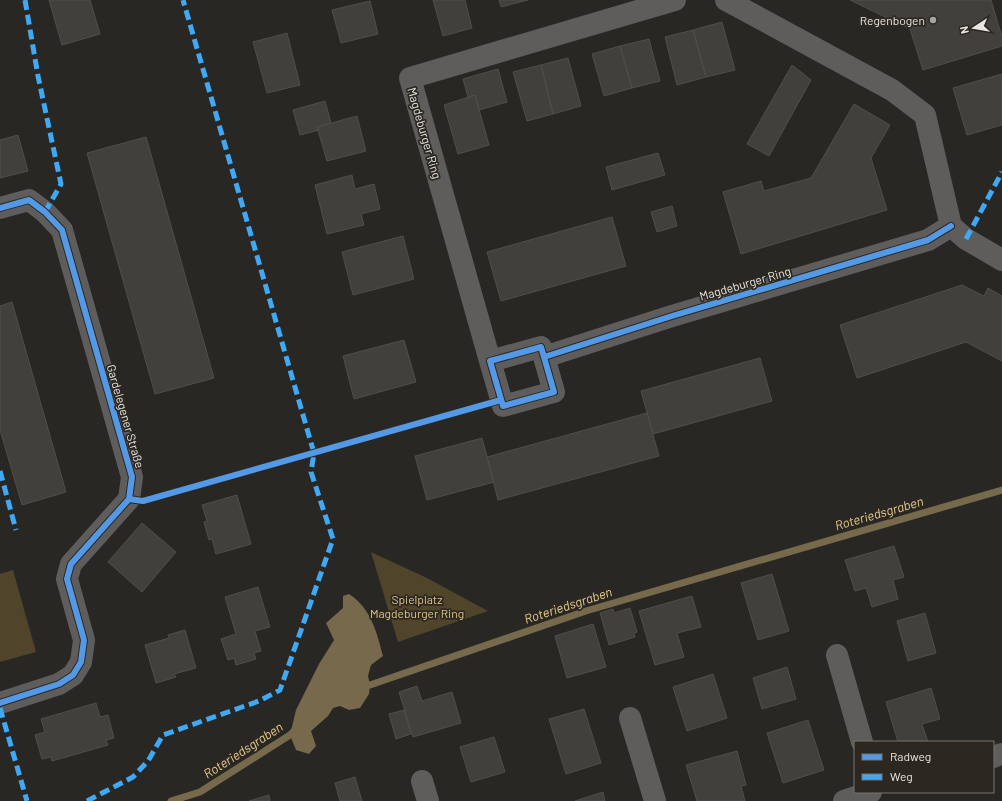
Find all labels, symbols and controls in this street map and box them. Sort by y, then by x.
north arrow [954,8,994,48]
place label: Regenbogen [860,13,925,27]
marker: Regenbogen [928,15,938,25]
text: N [957,25,971,35]
street label: Magdeburger Ring [405,86,445,180]
street label: Magdeburger Ring [698,263,792,303]
street label: Gardelegener Straße [105,363,147,469]
water label: Roteriedsgraben [833,493,925,533]
water label: Roteriedsgraben [522,583,614,627]
park label: Spielplatz Magdeburger Ring [370,592,464,620]
water label: Roteriedsgraben [200,718,286,782]
legend [854,741,994,793]
text: Radweg [890,749,931,763]
text: Weg [890,769,913,783]

